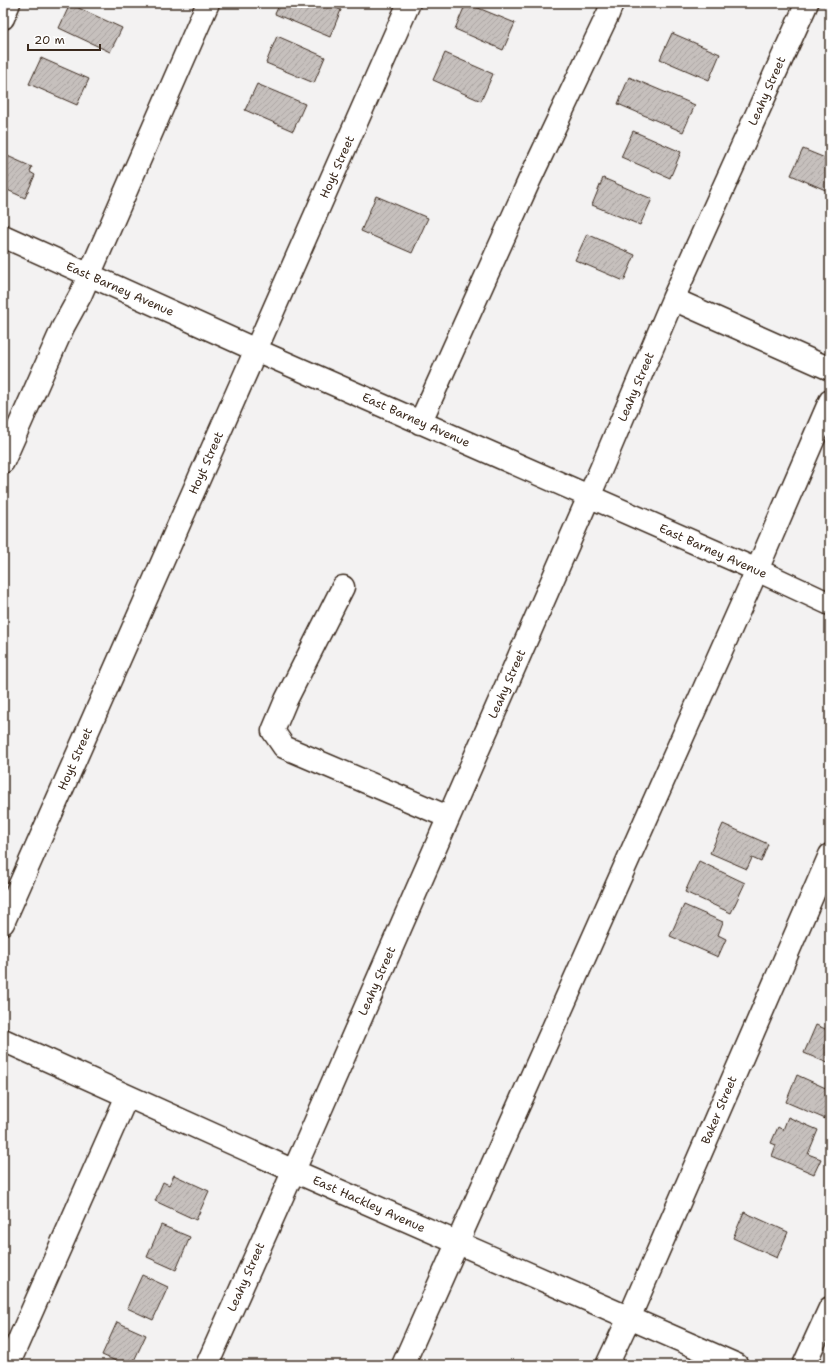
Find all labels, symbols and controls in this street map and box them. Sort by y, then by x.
scale bar [28,26,100,52]
text: 20 m [34,32,65,48]
street label: Leahy Street [745,54,789,128]
street label: Hoyt Street [316,133,358,201]
street label: East Barney Avenue [64,258,177,320]
street label: Leahy Street [614,350,658,424]
street label: East Barney Avenue [360,389,473,451]
street label: Hoyt Street [185,429,227,497]
street label: East Barney Avenue [657,520,770,582]
street label: Leahy Street [485,647,529,721]
street label: Hoyt Street [54,725,96,793]
street label: Leahy Street [355,944,399,1018]
street label: Baker Street [697,1074,741,1146]
street label: East Hackley Avenue [310,1172,428,1236]
street label: Leahy Street [224,1240,268,1314]

